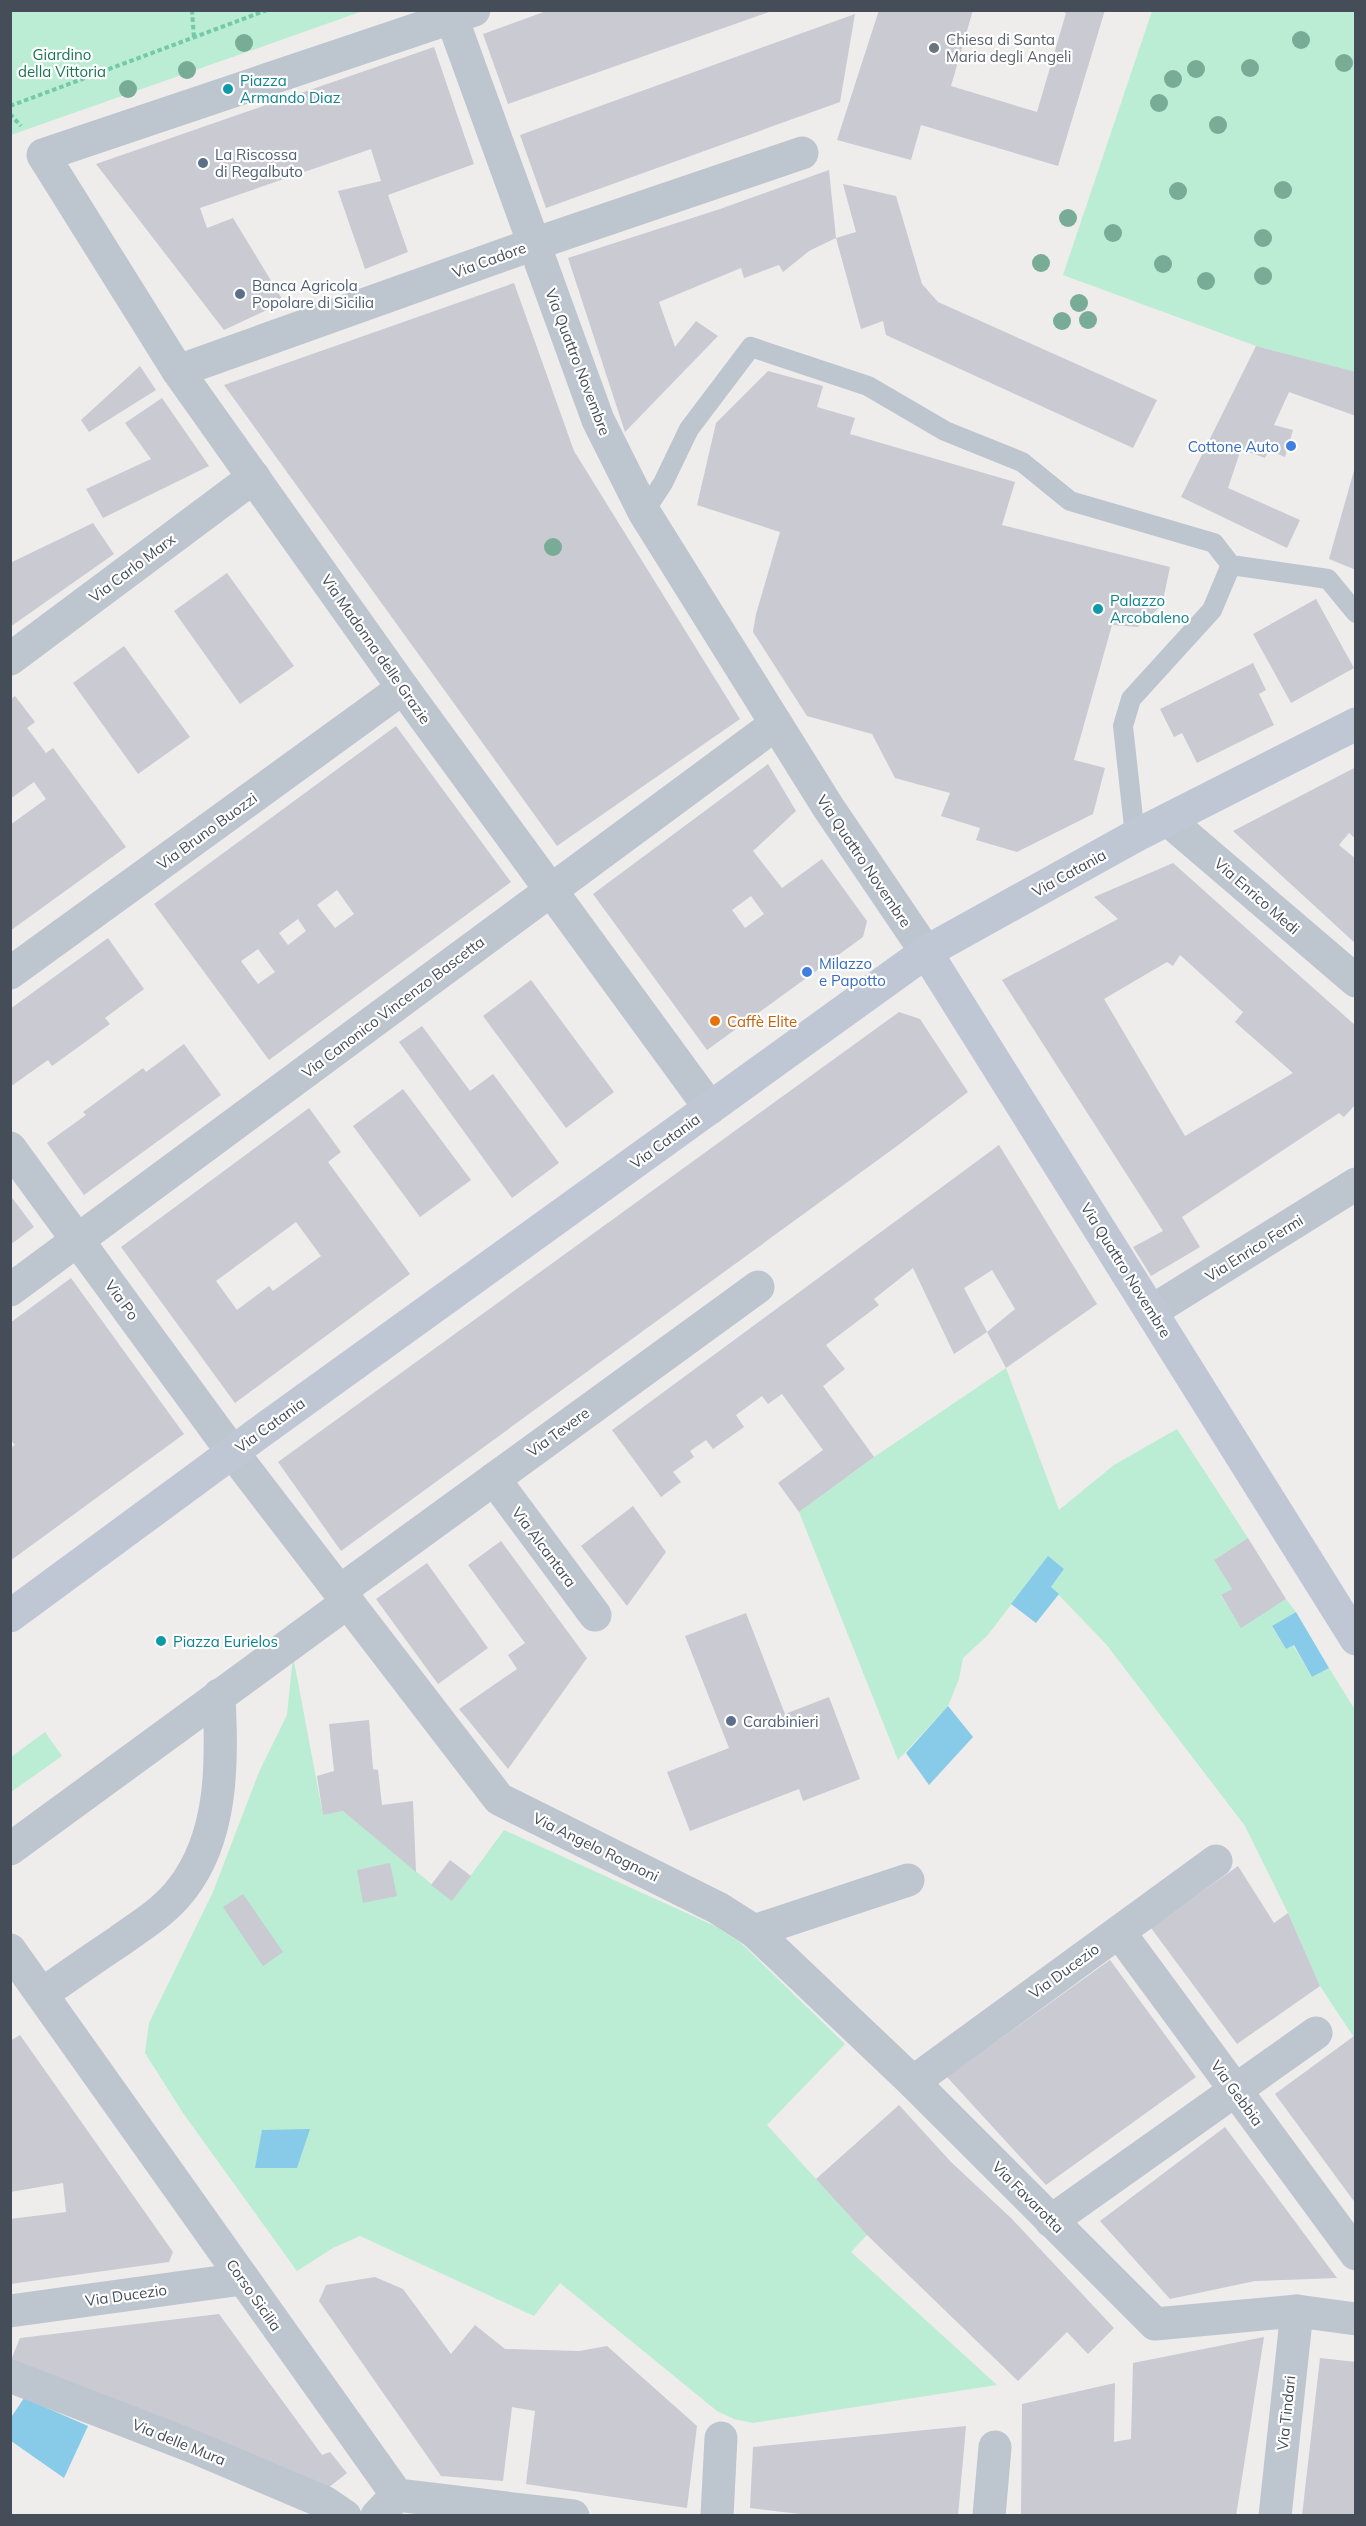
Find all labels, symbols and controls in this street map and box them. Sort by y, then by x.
place label: Chiesa di Santa Maria degli Angeli [946,30,1071,66]
marker: Chiesa di Santa Maria degli Angeli [927,41,941,55]
park label: Giardino della Vittoria [18,45,106,81]
place label: Piazza Armando Diaz [240,71,341,107]
marker: Piazza Armando Diaz [221,82,235,96]
place label: La Riscossa di Regalbuto [215,145,303,181]
marker: La Riscossa di Regalbuto [196,156,210,170]
street label: Via Cadore [450,238,528,282]
place label: Banca Agricola Popolare di Sicilia [252,276,374,312]
street label: Via Quattro Novembre [541,286,615,438]
marker: Banca Agricola Popolare di Sicilia [233,287,247,301]
place label: Cottone Auto [1188,437,1279,456]
marker: Cottone Auto [1284,439,1298,453]
street label: Via Carlo Marx [85,529,179,607]
street label: Via Madonna delle Grazie [317,571,435,727]
place label: Palazzo Arcobaleno [1110,591,1189,627]
marker: Palazzo Arcobaleno [1091,602,1105,616]
street label: Via Bruno Buozzi [153,788,261,874]
street label: Via Quattro Novembre [813,791,915,931]
street label: Via Catania [1029,845,1109,901]
street label: Via Enrico Medi [1210,854,1304,938]
street label: Via Canonico Vincenzo Bascetta [298,932,488,1082]
place label: Milazzo e Papotto [819,954,886,990]
marker: Milazzo e Papotto [800,965,814,979]
place label: Caffè Elite [727,1012,797,1031]
marker: Caffè Elite [708,1014,722,1028]
street label: Via Catania [626,1109,704,1173]
street label: Via Quattro Novembre [1077,1199,1175,1341]
street label: Via Enrico Fermi [1202,1210,1306,1286]
street label: Via Po [101,1276,143,1324]
street label: Via Catania [231,1393,309,1457]
street label: Via Tevere [523,1403,593,1461]
street label: Via Alcantara [508,1503,580,1591]
place label: Piazza Eurielos [173,1632,278,1651]
marker: Piazza Eurielos [154,1634,168,1648]
place label: Carabinieri [743,1712,819,1731]
marker: Carabinieri [724,1714,738,1728]
street label: Via Angelo Rognoni [530,1808,662,1886]
street label: Via Ducezio [1025,1939,1103,2003]
street label: Via Gebbia [1207,2056,1267,2130]
street label: Via Favarotta [988,2157,1068,2237]
street label: Corso Sicilia [222,2255,286,2335]
street label: Via Ducezio [84,2280,168,2310]
street label: Via Tindari [1273,2375,1299,2451]
street label: Via delle Mura [129,2415,229,2469]

